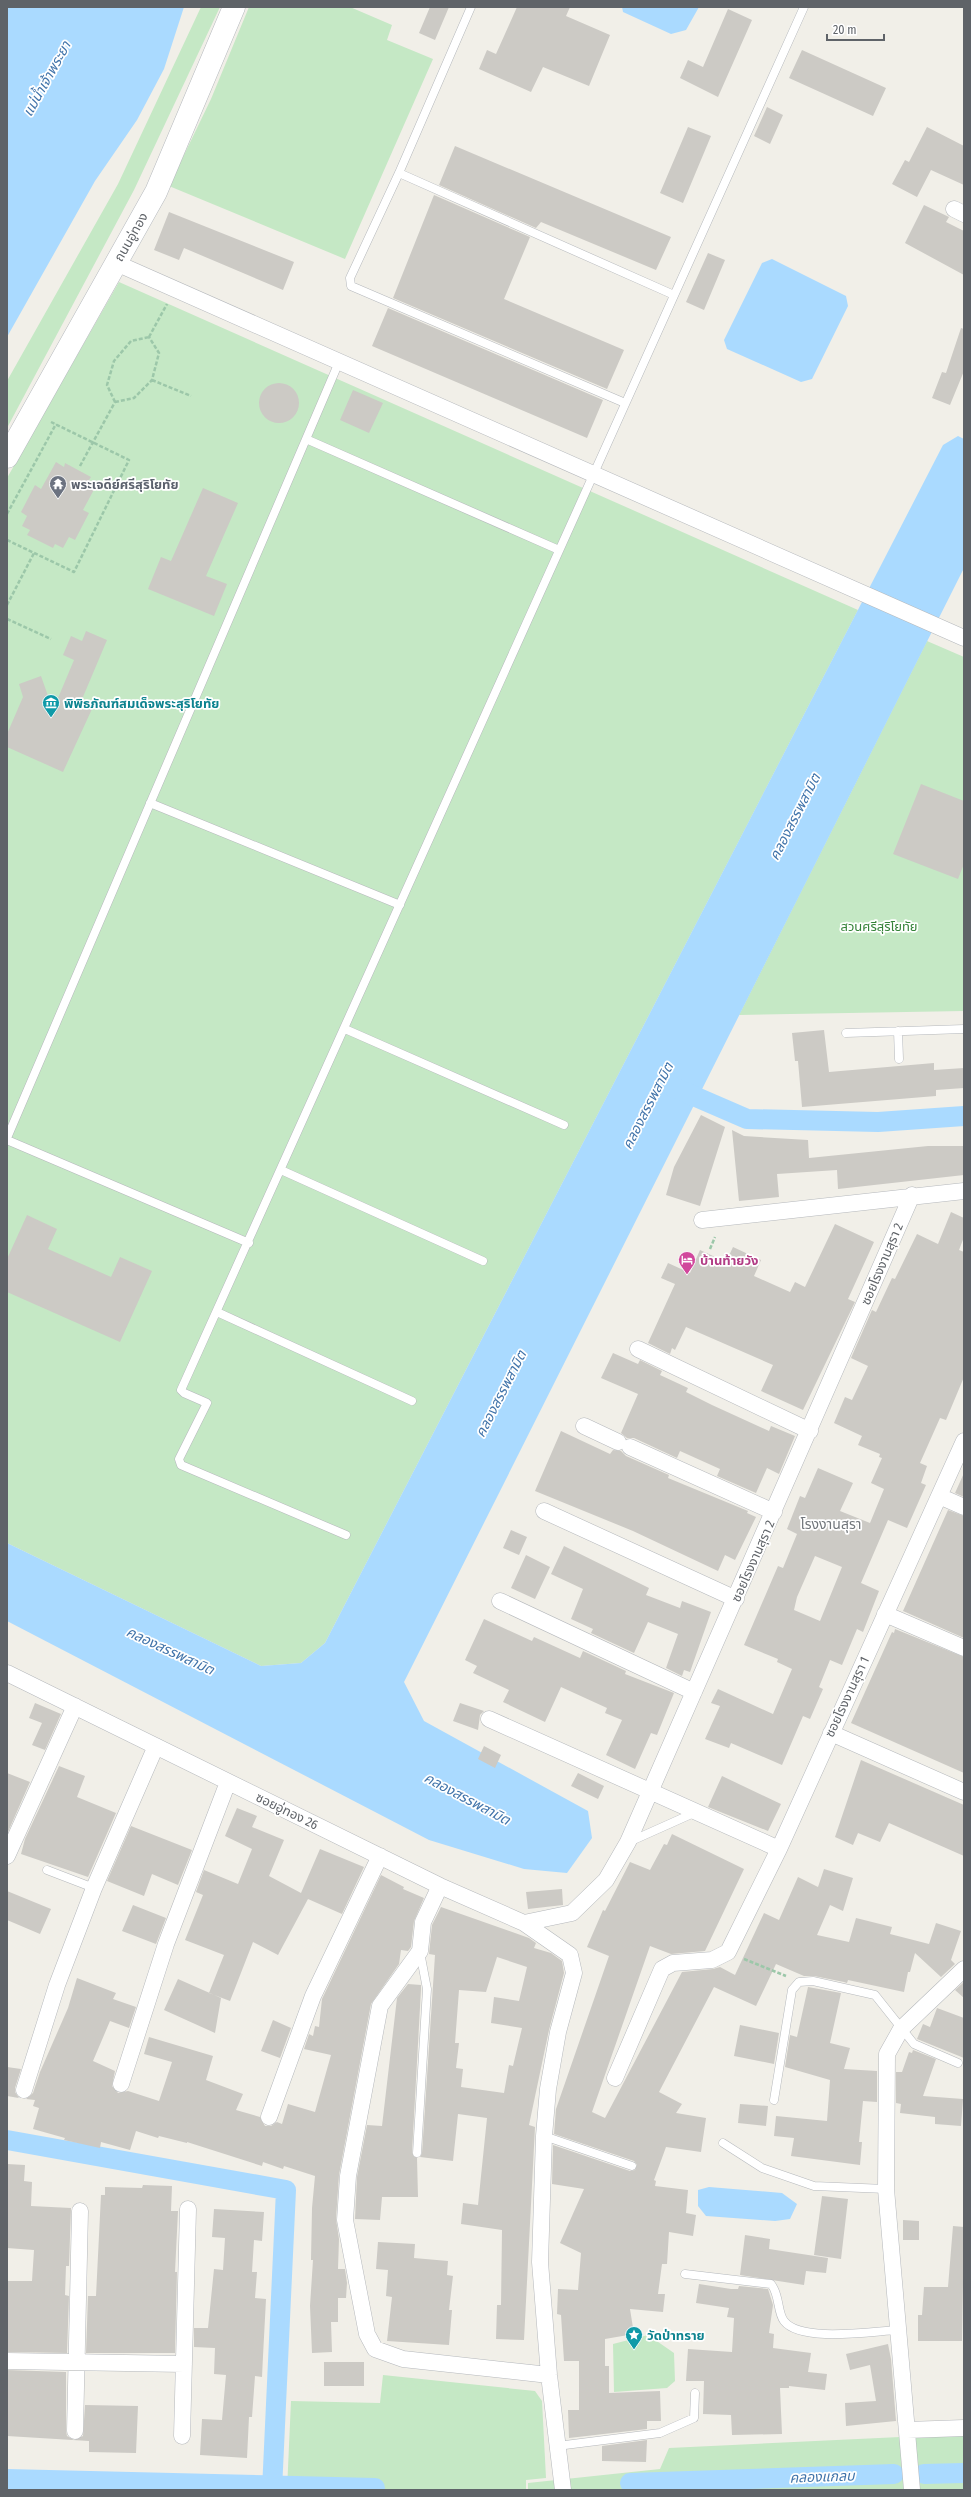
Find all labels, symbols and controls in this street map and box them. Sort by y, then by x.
scale bar [827,16,884,42]
text: 20 m [833,23,857,37]
water label: แม่น้ำเจ้าพระยา [18,36,75,119]
street label: ถนนอู่ทอง [111,210,151,264]
temple icon: พระเจดีย์ศรีสุริโยทัย [48,474,68,499]
place label: พระเจดีย์ศรีสุริโยทัย [71,477,178,492]
museum icon: พิพิธภัณฑ์สมเด็จพระสุริโยทัย [41,693,61,718]
place label: พิพิธภัณฑ์สมเด็จพระสุริโยทัย [64,696,219,711]
water label: คลองสรรพสามิต [766,770,825,863]
park label: สวนศรีสุริโยทัย [840,919,918,934]
water label: คลองสรรพสามิต [619,1059,678,1152]
street label: ซอยโรงงานสุรา 2 [858,1220,906,1307]
hotel icon: บ้านท้ายวัง [677,1250,697,1275]
place label: บ้านท้ายวัง [700,1253,759,1268]
water label: คลองสรรพสามิต [472,1347,531,1440]
district label: โรงงานสุรา [801,1516,861,1533]
street label: ซอยโรงงานสุรา 2 [728,1518,778,1604]
water label: คลองสรรพสามิต [123,1623,218,1679]
street label: ซอยโรงงานสุรา 1 [822,1654,872,1740]
water label: คลองสรรพสามิต [421,1769,514,1829]
street label: ซอยอู่ทอง 26 [253,1789,321,1833]
place icon: วัดป่าทราย [624,2325,644,2350]
place label: วัดป่าทราย [647,2328,705,2343]
water label: คลองแกลบ [789,2467,856,2487]

